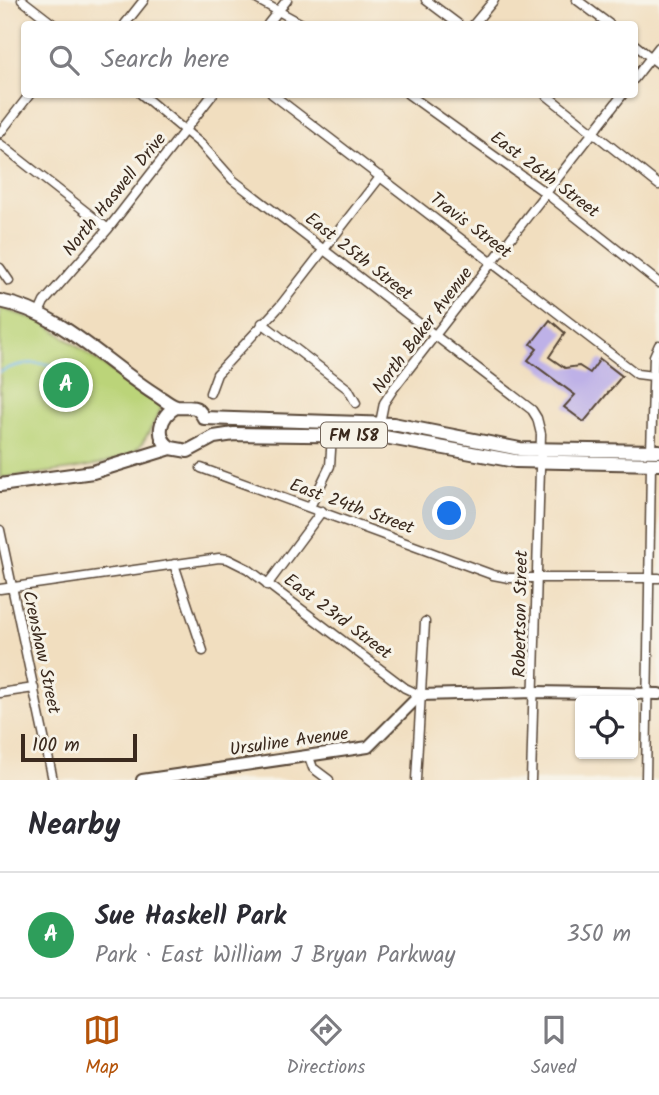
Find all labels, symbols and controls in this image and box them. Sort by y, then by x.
search box [21,21,638,98]
text: Search here [101,39,229,81]
icon: search [45,41,83,79]
street label: East 26th Street [483,124,606,227]
street label: North Haswell Drive [56,127,174,263]
street label: Travis Street [423,186,518,267]
street label: East 25th Street [298,206,419,309]
street label: North Baker Avenue [366,261,481,401]
pin: A [43,359,89,411]
road number: FM 158 [321,422,387,448]
street label: East 24th Street [285,471,419,544]
your location [432,496,466,530]
street label: Robertson Street [506,549,537,678]
street label: East 23rd Street [277,567,398,668]
street label: Crenshaw Street [13,588,68,718]
map controls [575,696,638,759]
button: locate [575,696,638,759]
street label: Ursuline Avenue [228,720,350,765]
scale bar [21,731,136,763]
text: 100 m [32,731,80,761]
text: Nearby [28,802,120,850]
text: Sue Haskell Park [95,896,286,938]
text: A [44,917,58,953]
text: 350 m [566,917,631,953]
text: Park · East William J Bryan Parkway [95,938,455,974]
tab: Map [83,1011,121,1083]
tab: Directions [287,1011,365,1083]
tab: Saved [531,1011,576,1083]

